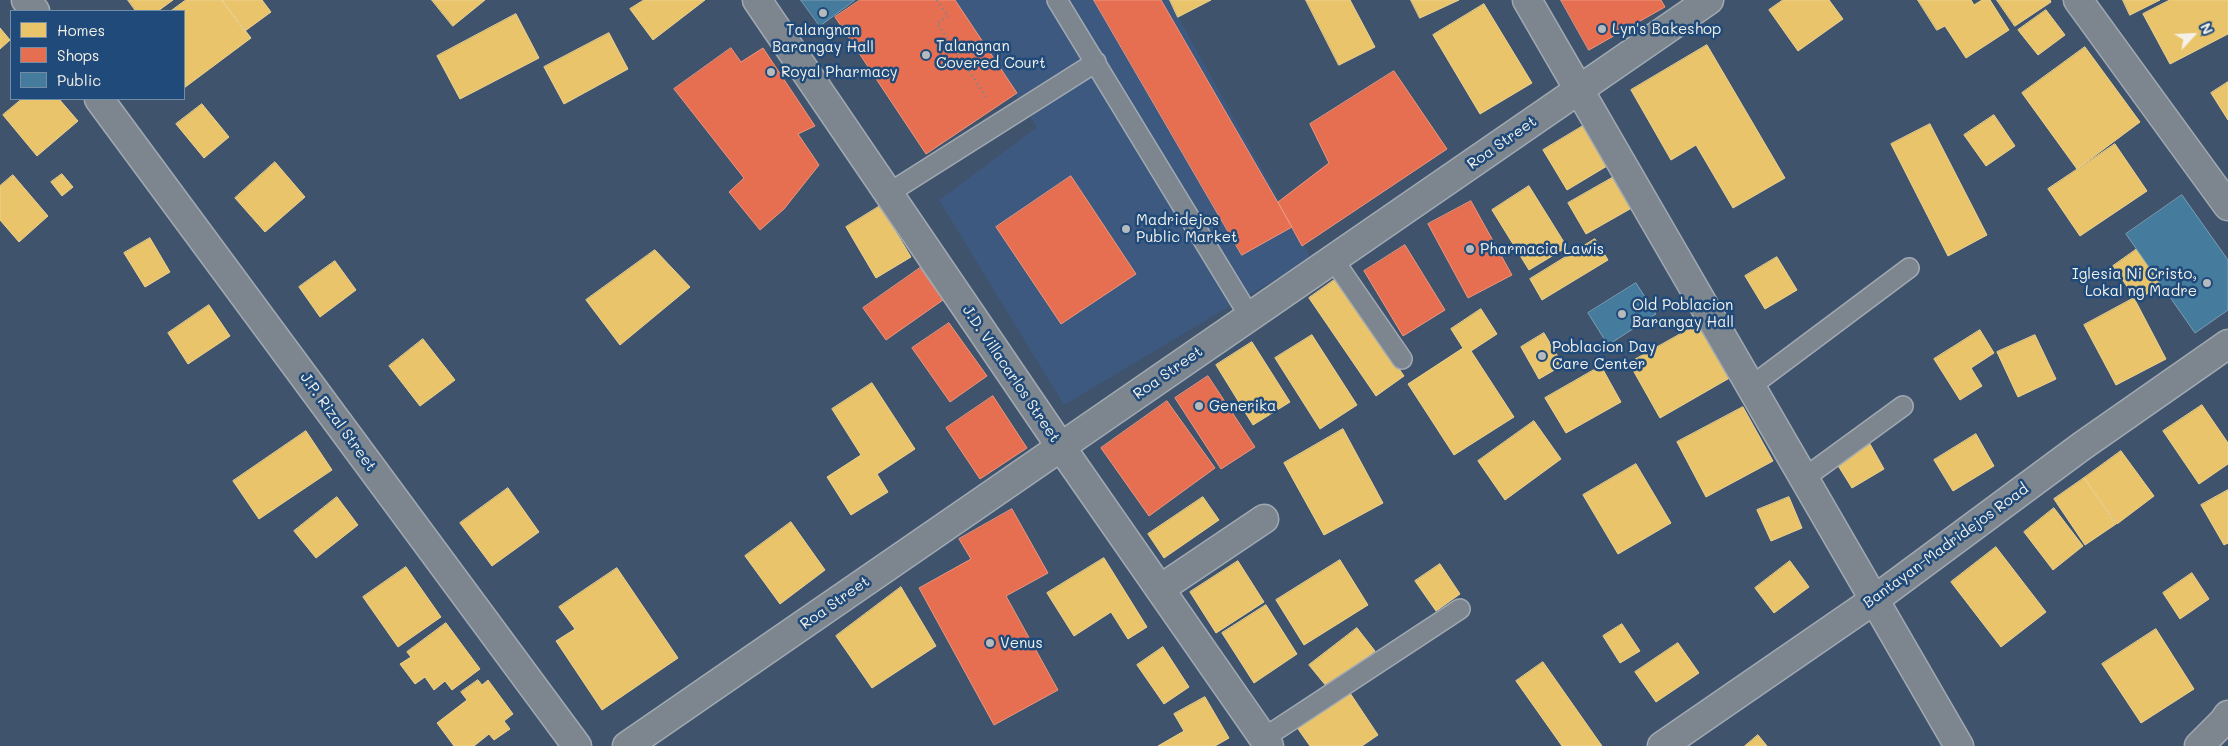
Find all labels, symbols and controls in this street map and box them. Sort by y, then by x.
marker: Talangnan Barangay Hall [817,7,829,19]
legend [10,10,185,100]
north arrow [2168,10,2218,60]
text: Homes [57,20,105,40]
place label: Lyn's Bakeshop [1612,20,1721,38]
text: N [2196,20,2218,37]
place label: Talangnan Barangay Hall [772,21,874,56]
marker: Lyn's Bakeshop [1596,23,1608,35]
place label: Talangnan Covered Court [936,37,1046,72]
text: Shops [57,45,99,65]
marker: Talangnan Covered Court [920,49,932,61]
place label: Royal Pharmacy [781,63,898,81]
marker: Royal Pharmacy [765,66,777,78]
text: Public [57,70,101,90]
street label: Roa Street [1464,113,1540,173]
place label: Madridejos Public Market [1136,211,1238,246]
marker: Madridejos Public Market [1120,223,1132,235]
place label: Pharmacia Lawis [1480,240,1604,258]
marker: Pharmacia Lawis [1464,243,1476,255]
place label: Iglesia Ni Cristo, Lokal ng Madre [2072,265,2197,300]
marker: Iglesia Ni Cristo, Lokal ng Madre [2201,277,2213,289]
place label: Old Poblacion Barangay Hall [1632,296,1734,331]
street label: J.D. Villacarlos Street [958,302,1064,446]
marker: Old Poblacion Barangay Hall [1616,308,1628,320]
place label: Poblacion Day Care Center [1552,338,1656,373]
street label: Roa Street [1130,343,1206,403]
marker: Poblacion Day Care Center [1536,350,1548,362]
street label: J.P. Rizal Street [296,369,380,475]
place label: Generika [1209,397,1276,415]
marker: Generika [1193,400,1205,412]
street label: Bantayan-Madridejos Road [1860,480,2032,612]
street label: Roa Street [797,573,873,633]
place label: Venus [1000,634,1043,652]
marker: Venus [984,637,996,649]

